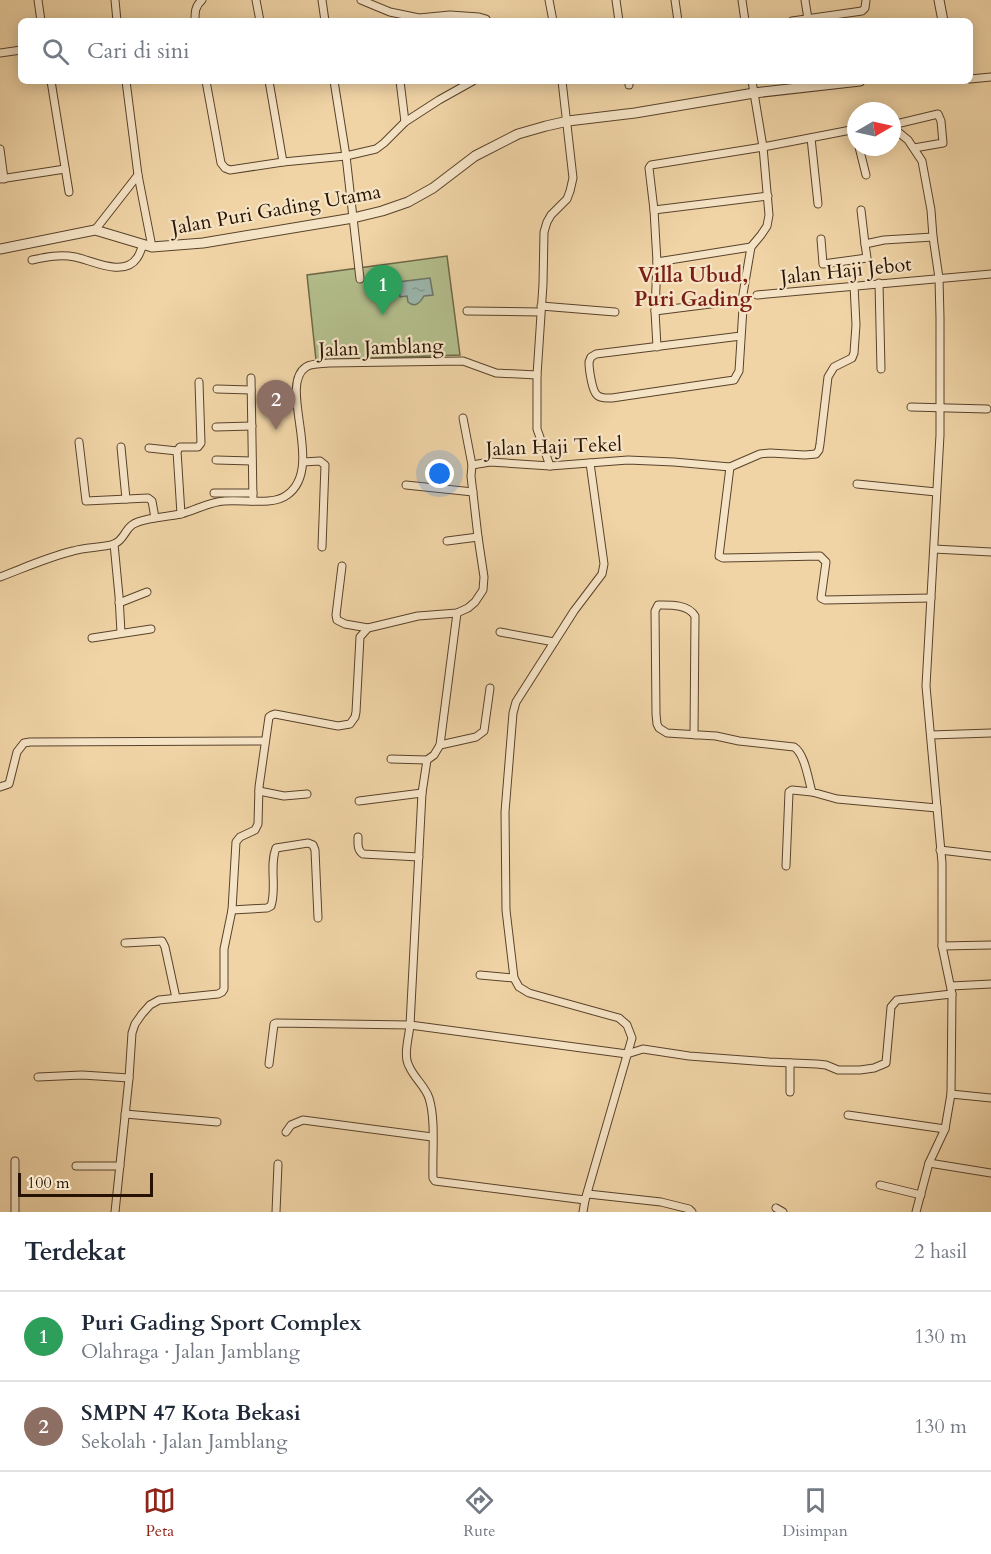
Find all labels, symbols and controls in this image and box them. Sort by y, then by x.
search box [18,18,973,84]
icon: search [39,35,72,68]
text: Cari di sini [87,36,190,66]
north arrow [847,102,901,156]
street label: Jalan Puri Gading Utama [166,178,383,242]
street label: Jalan Haji Jebot [776,250,914,291]
district label: Villa Ubud, Puri Gading [634,261,752,314]
pin: 1 [364,266,403,315]
street label: Jalan Jamblang [315,332,445,363]
pin: 2 [256,380,296,430]
street label: Jalan Haji Tekel [482,431,623,462]
your location [425,459,454,488]
scale bar [18,1170,153,1198]
text: 100 m [27,1172,69,1194]
text: Terdekat [24,1234,126,1269]
text: 2 hasil [914,1238,967,1265]
text: Puri Gading Sport Complex [81,1308,362,1338]
text: 1 [38,1323,49,1350]
text: 130 m [914,1323,967,1350]
text: Olahraga · Jalan Jamblang [81,1338,300,1365]
text: SMPN 47 Kota Bekasi [81,1398,301,1428]
text: 2 [38,1413,49,1440]
text: 130 m [914,1413,967,1440]
text: Sekolah · Jalan Jamblang [81,1428,287,1455]
tab: Peta [143,1484,176,1542]
tab: Rute [463,1484,496,1542]
tab: Disimpan [782,1484,848,1542]

